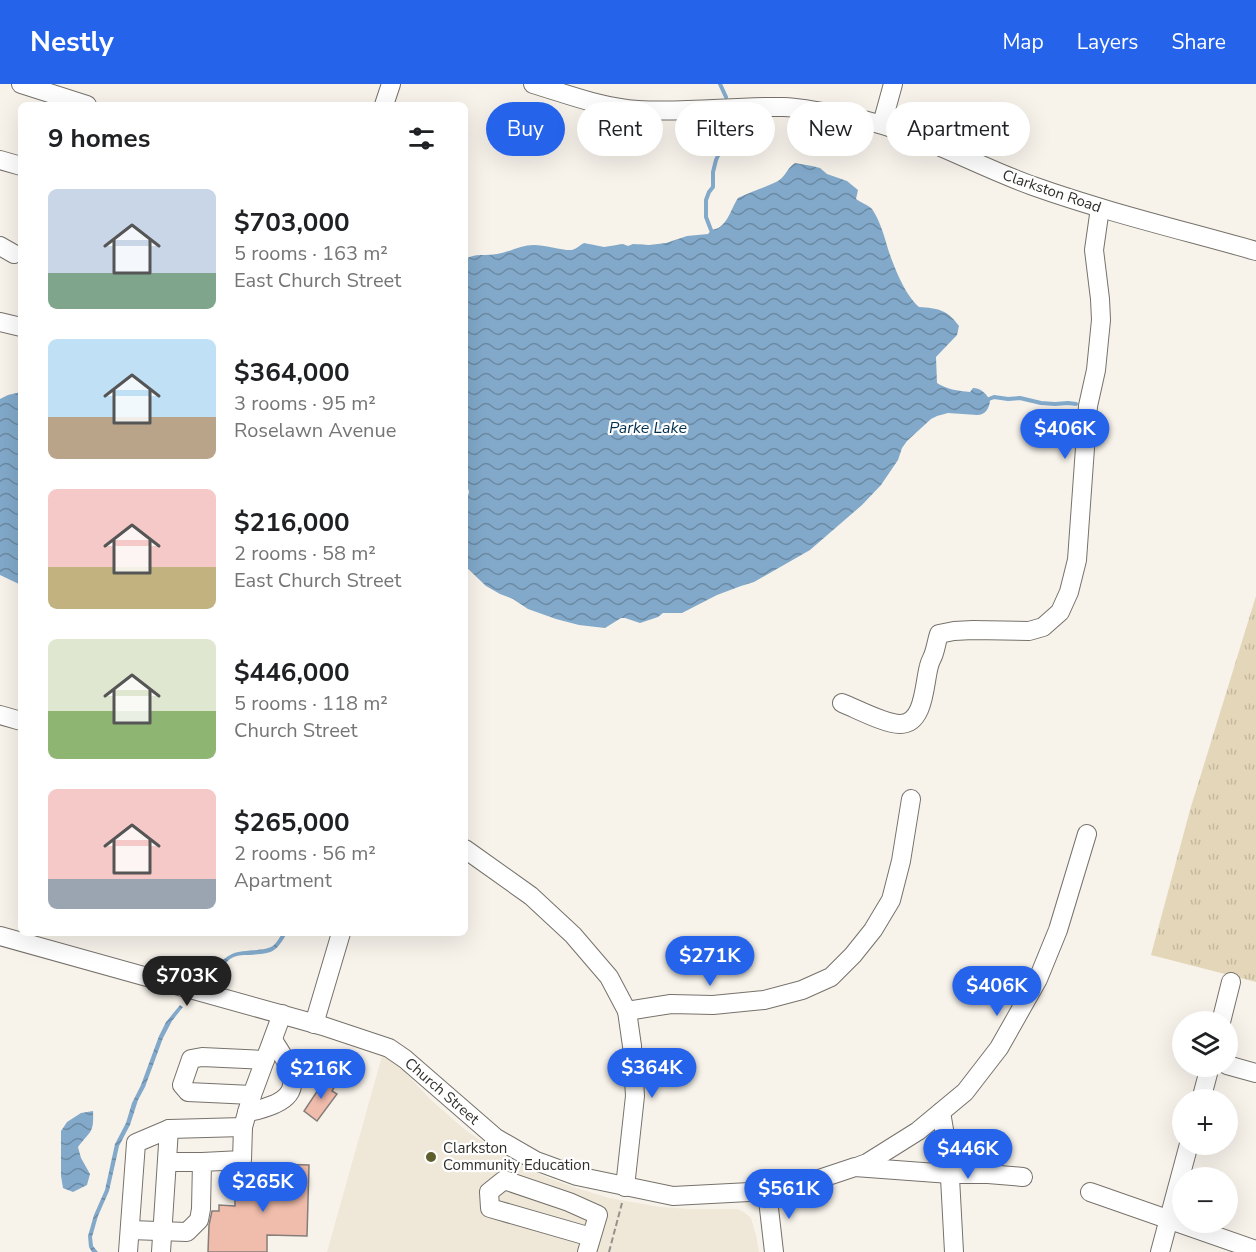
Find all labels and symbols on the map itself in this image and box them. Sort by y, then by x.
street label: Clarkston Road [1000,165,1104,217]
pin: $406K [1023,409,1107,460]
water label: Parke Lake [609,417,687,439]
pin: $271K [668,936,752,987]
pin: $703K [145,956,229,1007]
pin: $406K [955,966,1039,1017]
pin: $364K [610,1048,694,1099]
pin: $216K [279,1049,363,1100]
street label: Church Street [401,1053,484,1129]
pin: $446K [926,1129,1010,1180]
place label: Clarkston Community Education [443,1138,590,1175]
marker: Clarkston Community Education [424,1150,438,1164]
pin: $265K [221,1162,305,1213]
pin: $561K [747,1169,831,1220]

